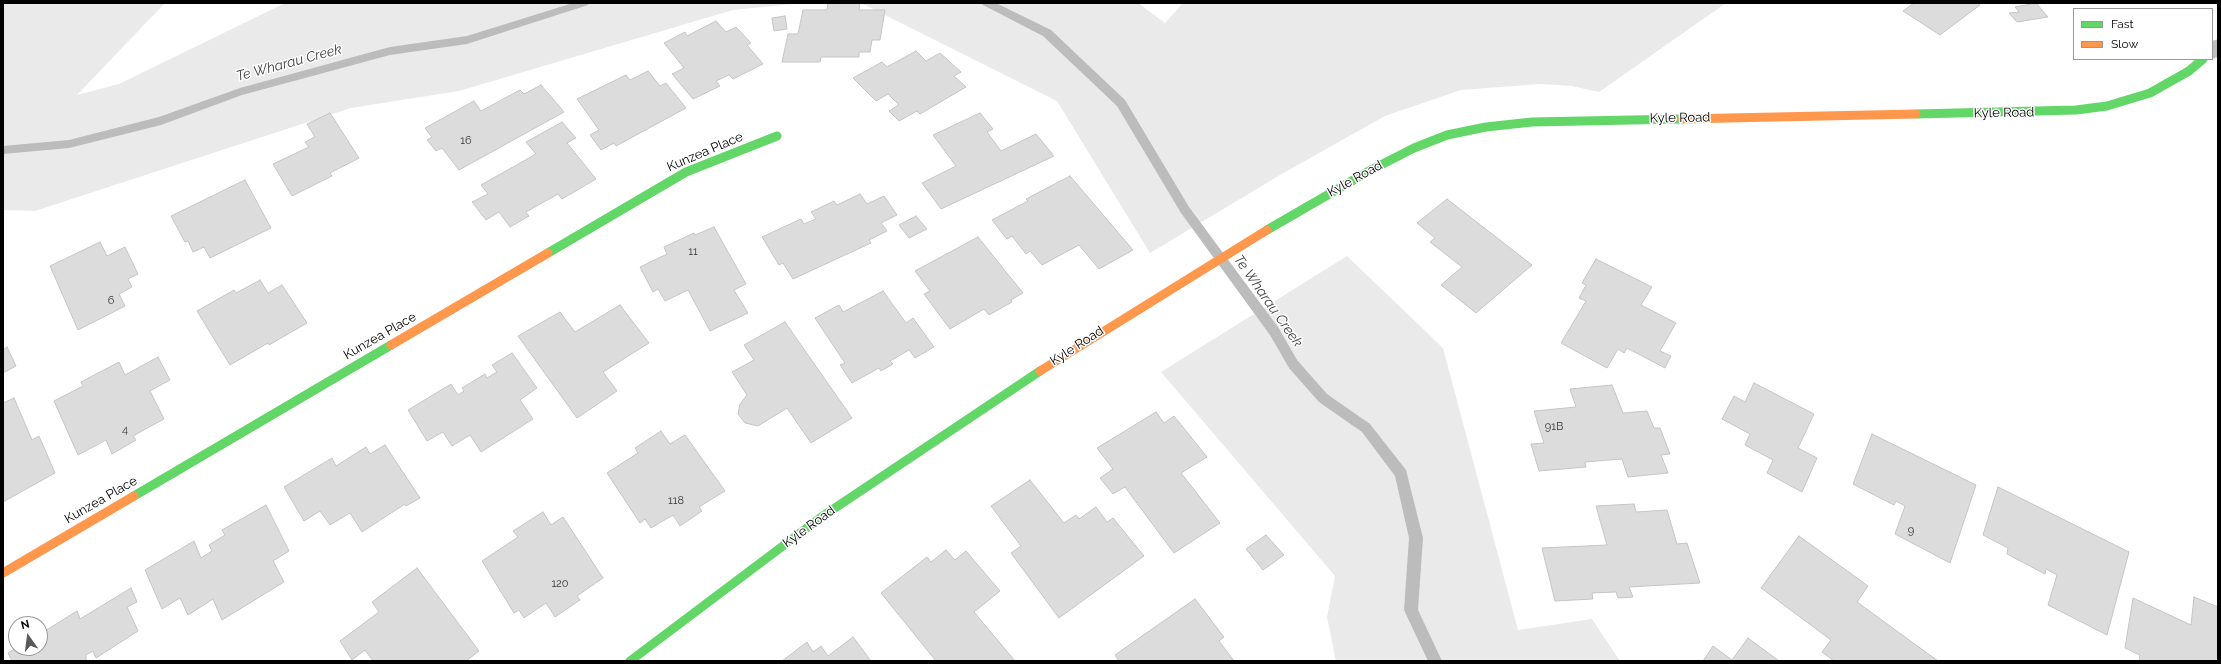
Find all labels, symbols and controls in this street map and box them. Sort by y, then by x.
legend [2073,8,2213,60]
text: Fast [2111,17,2134,31]
text: Slow [2111,37,2138,51]
water label: Te Wharau Creek [234,41,344,85]
street label: Kyle Road [1974,105,2034,121]
street label: Kyle Road [1650,110,1710,126]
street label: Kunzea Place [665,129,745,175]
house number: 16 [460,134,472,148]
street label: Kyle Road [1325,157,1385,201]
house number: 11 [688,245,698,259]
water label: Te Wharau Creek [1230,252,1306,350]
house number: 6 [108,294,114,308]
street label: Kunzea Place [341,309,419,363]
street label: Kyle Road [1047,323,1107,369]
house number: 91B [1545,420,1563,434]
house number: 4 [122,423,128,437]
street label: Kunzea Place [62,473,140,527]
house number: 118 [668,494,684,508]
street label: Kyle Road [780,503,838,551]
house number: 9 [1908,524,1914,538]
house number: 120 [551,577,569,591]
north arrow [8,616,48,656]
text: N [20,618,31,632]

